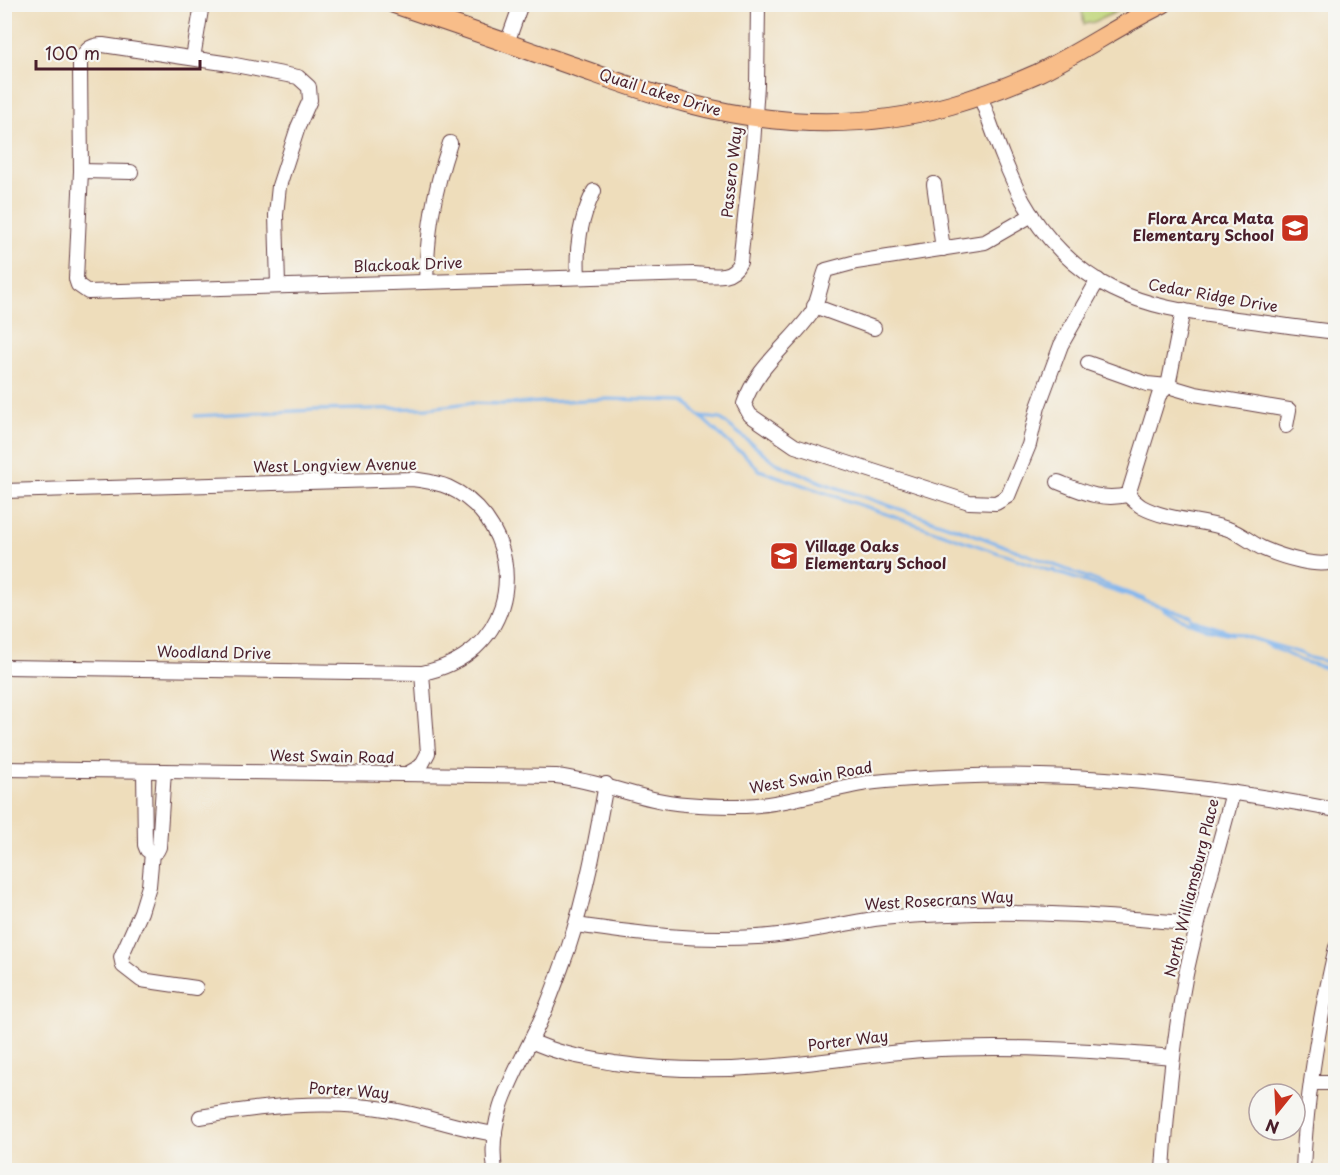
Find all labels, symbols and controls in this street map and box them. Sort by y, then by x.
scale bar [36,33,200,71]
text: 100 m [45,39,100,66]
street label: Quail Lakes Drive [597,62,724,121]
street label: Passero Way [714,125,747,219]
place label: Flora Arca Mata Elementary School [1133,206,1275,246]
school or university icon: Flora Arca Mata Elementary School [1279,212,1311,244]
street label: Blackoak Drive [353,250,463,277]
street label: Cedar Ridge Drive [1147,272,1280,317]
street label: West Longview Avenue [253,452,417,477]
place label: Village Oaks Elementary School [805,534,946,574]
school or university icon: Village Oaks Elementary School [768,540,800,572]
street label: Woodland Drive [157,639,272,664]
street label: West Swain Road [270,743,394,768]
street label: West Swain Road [747,754,874,799]
street label: North Williamsburg Place [1157,796,1224,979]
street label: West Rosecrans Way [864,884,1014,915]
street label: Porter Way [806,1023,889,1056]
street label: Porter Way [308,1075,390,1104]
north arrow [1247,1082,1307,1142]
text: N [1262,1114,1282,1141]

